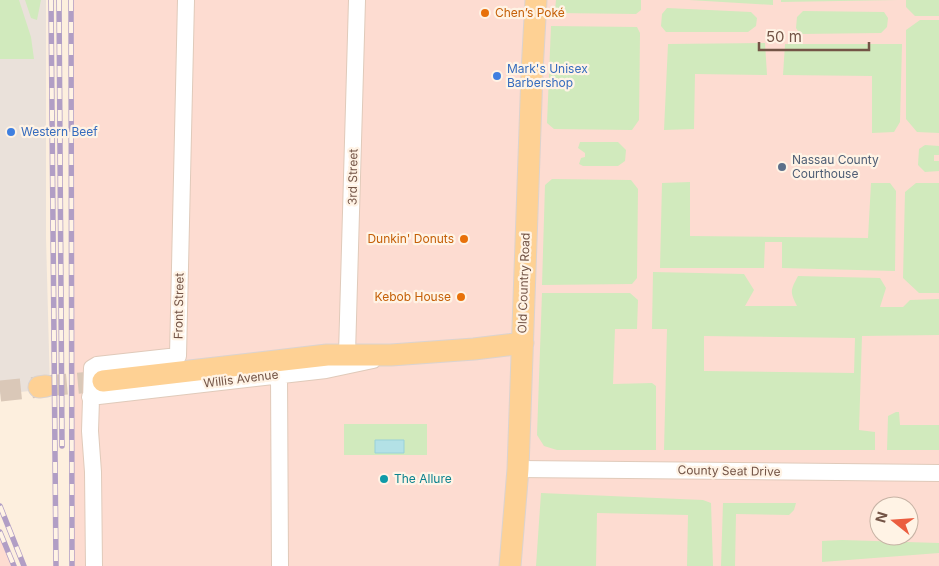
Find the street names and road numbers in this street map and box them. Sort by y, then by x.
street label: 3rd Street [345,149,360,205]
street label: Old Country Road [514,232,533,334]
street label: Front Street [170,273,187,339]
street label: Willis Avenue [203,366,279,391]
street label: County Seat Drive [677,462,781,479]

